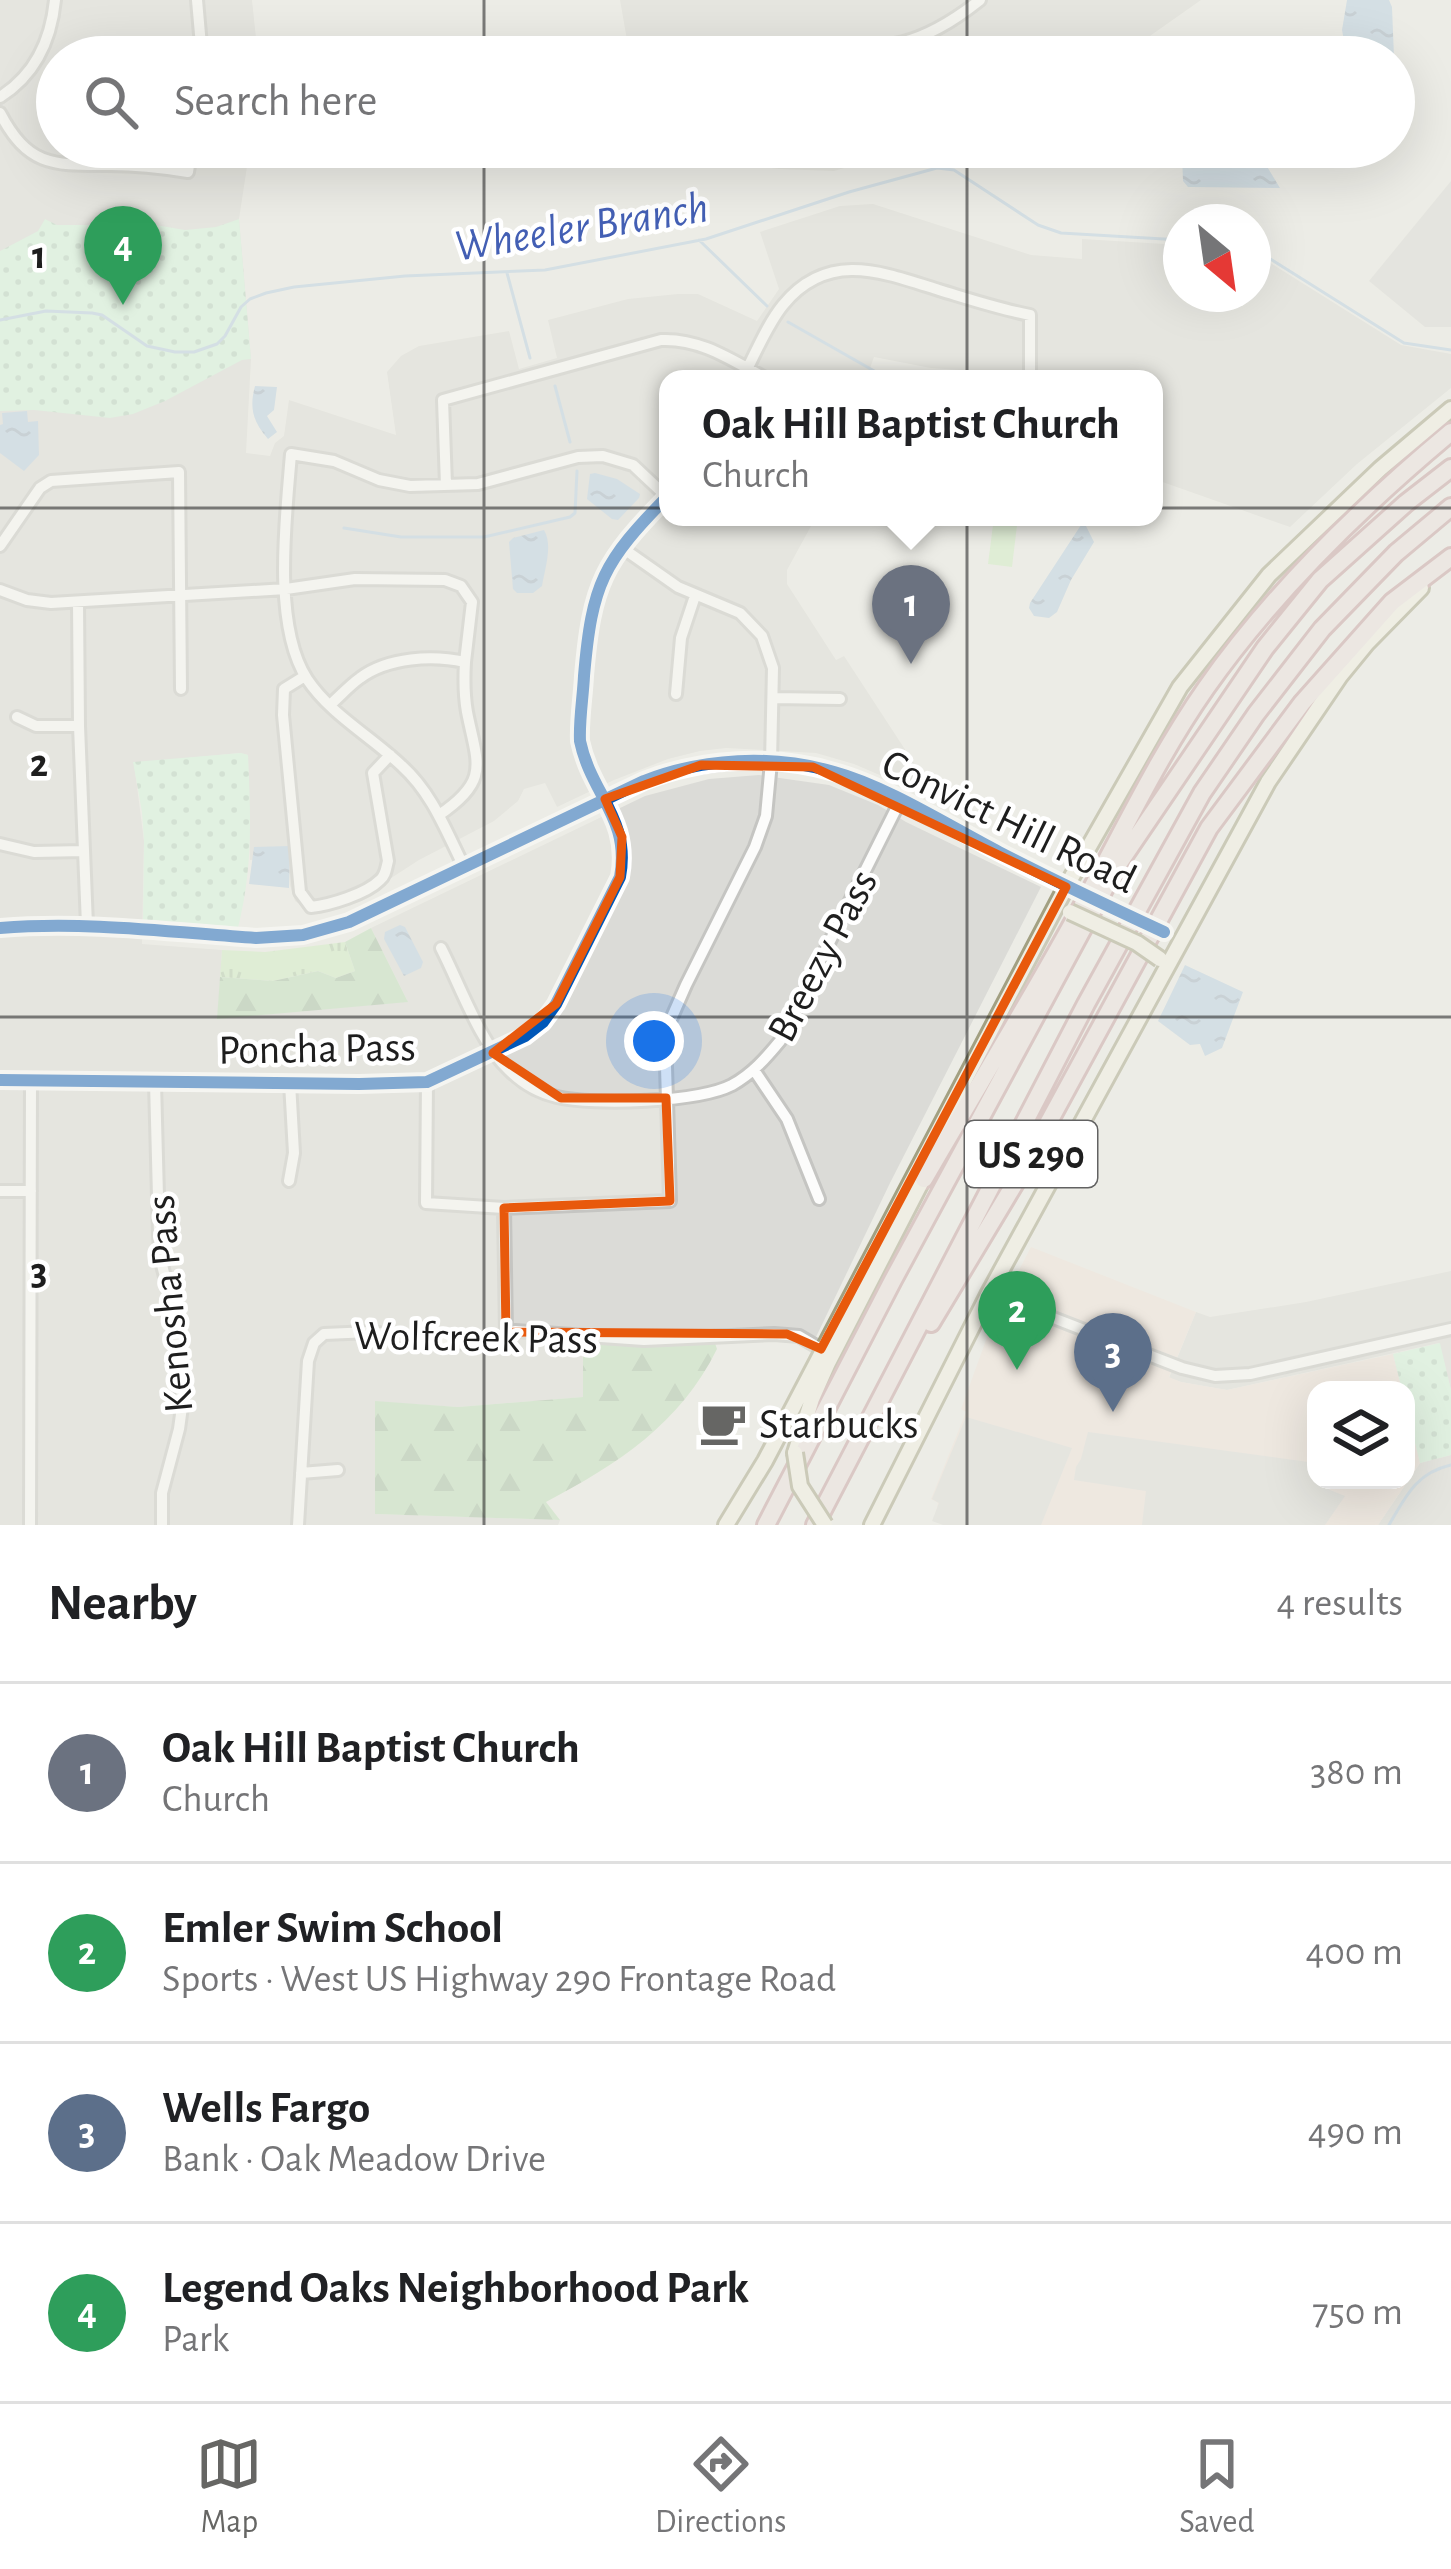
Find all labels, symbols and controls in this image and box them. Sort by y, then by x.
search box [36,36,1415,168]
icon: search [78,69,144,135]
text: Search here [174,79,377,124]
water label: Wheeler Branch [451,185,711,270]
north arrow [1163,204,1271,312]
pin: 4 [84,206,162,305]
text: 1 [32,237,46,276]
popup [659,370,1163,526]
text: Oak Hill Baptist Church [702,402,1120,447]
text: Church [702,456,810,495]
pin: 1 [872,565,950,664]
street label: Convict Hill Road [876,742,1143,901]
text: 2 [30,745,48,784]
street label: Breezy Pass [760,863,885,1049]
your location [624,1011,684,1071]
street label: Poncha Pass [218,1026,416,1072]
road number: US 290 [965,1121,1097,1187]
street label: Kenosha Pass [140,1193,200,1415]
text: 3 [31,1253,47,1292]
pin: 2 [978,1271,1056,1370]
pin: 3 [1074,1313,1152,1412]
street label: Wolfcreek Pass [354,1315,598,1361]
map controls [1307,1381,1415,1489]
button: layers [1307,1381,1415,1489]
cafe icon: Starbucks [698,1398,748,1448]
place label: Starbucks [759,1404,919,1446]
text: Nearby [48,1578,197,1629]
text: 4 results [1276,1584,1403,1623]
text: Oak Hill Baptist Church [162,1726,580,1771]
text: 1 [80,1753,94,1792]
text: 380 m [1310,1753,1403,1792]
text: Church [162,1780,270,1819]
text: Emler Swim School [162,1906,503,1951]
text: 2 [78,1933,96,1972]
text: 400 m [1305,1933,1403,1972]
text: Sports · West US Highway 290 Frontage Road [162,1960,836,1999]
text: Wells Fargo [162,2086,370,2131]
text: 3 [79,2113,95,2152]
text: 490 m [1308,2113,1403,2152]
text: Bank · Oak Meadow Drive [162,2140,546,2179]
text: Legend Oaks Neighborhood Park [162,2266,749,2311]
text: 4 [77,2293,97,2332]
text: 750 m [1312,2293,1403,2332]
text: Park [162,2320,229,2359]
tab: Map [196,2431,262,2543]
tab: Directions [655,2431,786,2543]
tab: Saved [1179,2431,1255,2543]

